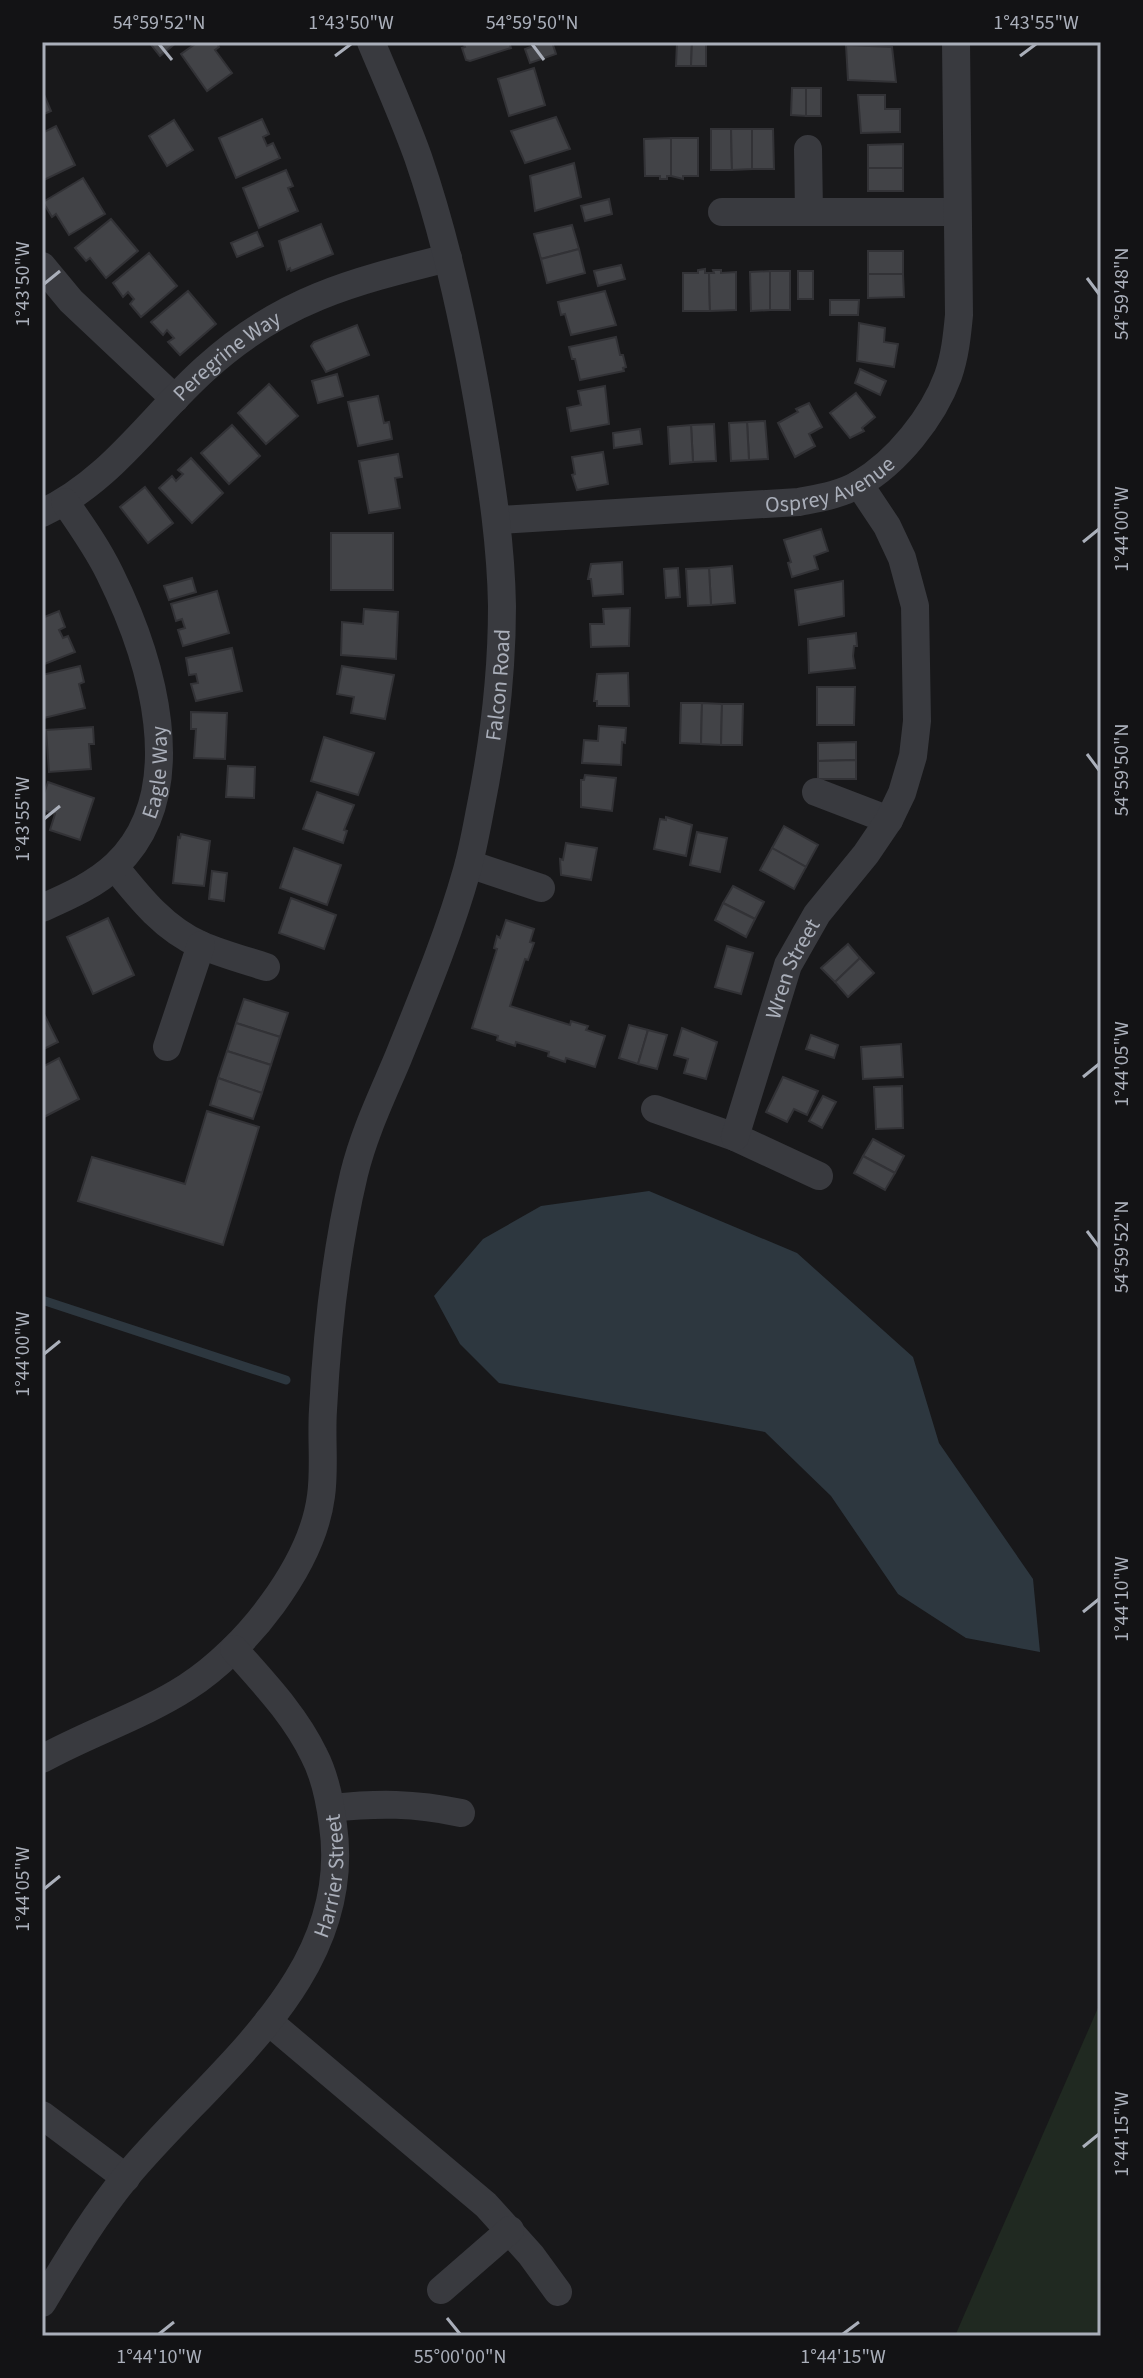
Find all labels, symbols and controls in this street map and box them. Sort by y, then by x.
text: 54°59'52"N [113,9,205,37]
text: 1°43'50"W [308,9,394,37]
text: 54°59'50"N [486,9,578,37]
text: 1°43'55"W [993,9,1079,37]
text: 1°43'50"W [9,241,37,327]
text: 54°59'48"N [1108,248,1136,340]
street label: Peregrine Way [165,302,287,409]
street label: Osprey Avenue [764,449,902,521]
text: 1°44'00"W [1108,486,1136,572]
street label: Falcon Road [477,629,519,743]
street label: Eagle Way [134,724,176,823]
text: 54°59'50"N [1108,724,1136,816]
text: 1°43'55"W [9,776,37,862]
street label: Wren Street [757,912,829,1023]
text: 1°44'05"W [1108,1021,1136,1107]
text: 54°59'52"N [1108,1201,1136,1293]
text: 1°44'00"W [9,1311,37,1397]
text: 1°44'10"W [1108,1556,1136,1642]
street label: Harrier Street [305,1812,352,1942]
text: 1°44'05"W [9,1846,37,1932]
text: 1°44'15"W [1108,2091,1136,2177]
text: 1°44'10"W [116,2343,202,2371]
text: 55°00'00"N [414,2343,506,2371]
text: 1°44'15"W [800,2343,886,2371]

